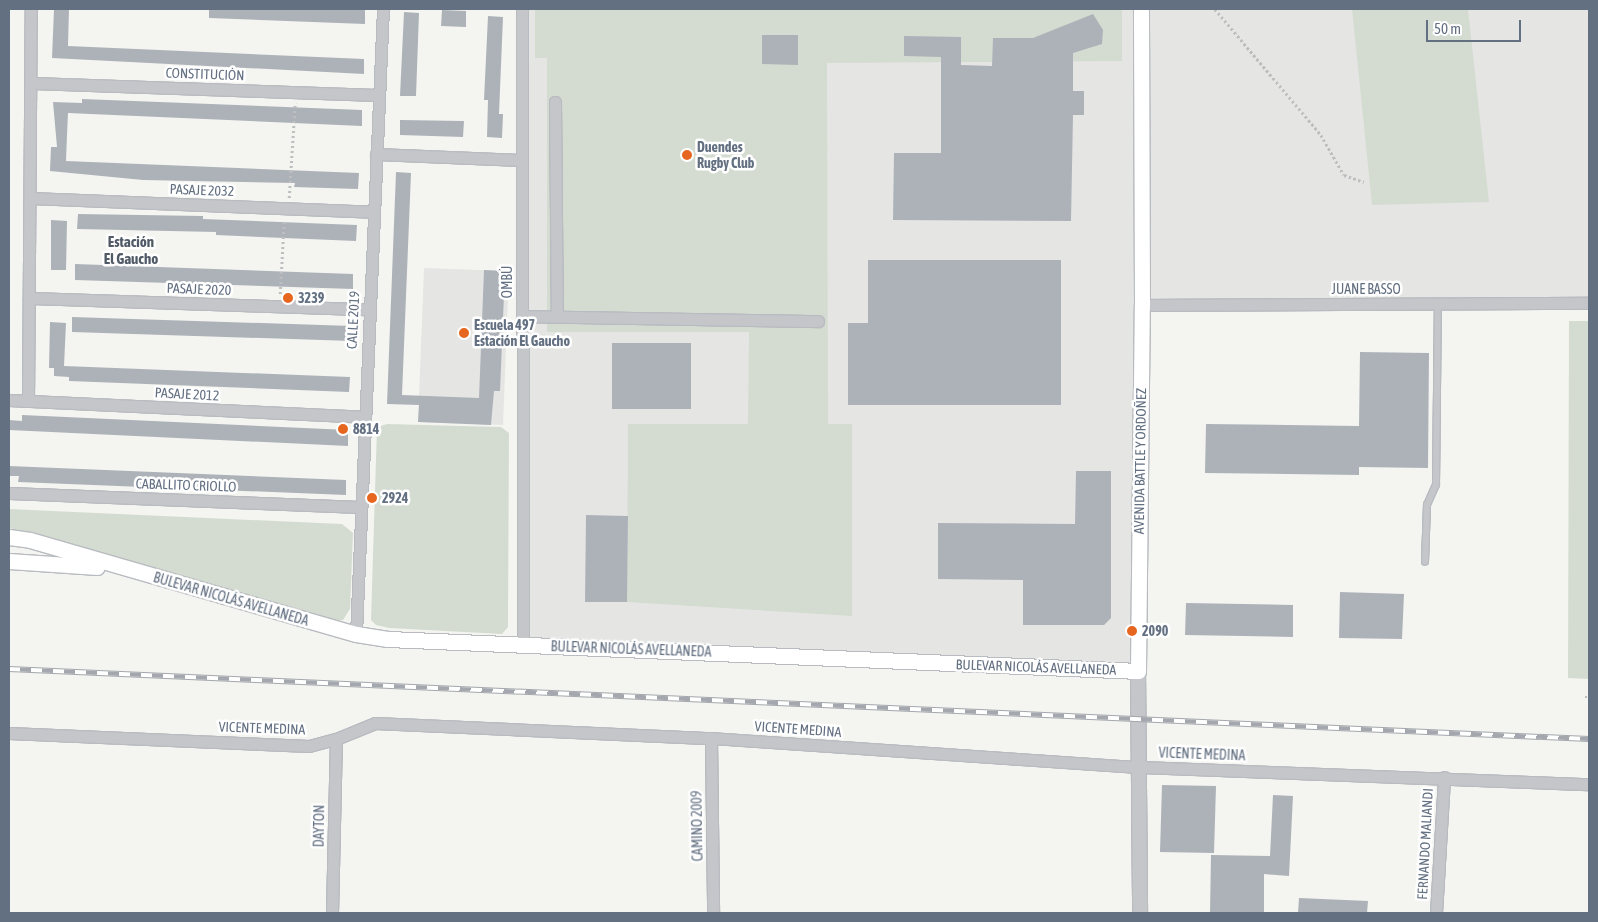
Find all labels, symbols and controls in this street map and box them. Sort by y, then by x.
scale bar [1428,10,1523,42]
text: 50 m [1434,20,1461,37]
street label: CONSTITUCIÓN [165,64,245,84]
place label: Duendes Rugby Club [697,139,754,172]
marker: Duendes Rugby Club [681,149,693,161]
street label: PASAJE 2032 [169,180,235,200]
district label: Estación El Gaucho [104,232,158,267]
street label: OMBÚ [499,266,515,298]
street label: PASAJE 2020 [166,279,232,299]
street label: JUANE BASSO [1331,281,1401,297]
place label: 3239 [298,290,324,306]
street label: CALLE 2019 [343,291,363,349]
marker: 3239 [282,292,294,304]
place label: Escuela 497 Estación El Gaucho [474,317,570,350]
marker: Escuela 497 Estación El Gaucho [458,327,470,339]
street label: PASAJE 2012 [154,384,220,404]
street label: AVENIDA BATTLE Y ORDOÑEZ [1130,388,1150,534]
place label: 8814 [353,421,379,437]
marker: 8814 [337,423,349,435]
street label: CABALLITO CRIOLLO [135,475,237,495]
place label: 2924 [382,490,408,506]
marker: 2924 [366,492,378,504]
street label: BULEVAR NICOLÁS AVELLANEDA [151,569,311,629]
place label: 2090 [1142,623,1168,639]
marker: 2090 [1126,625,1138,637]
street label: BULEVAR NICOLÁS AVELLANEDA [550,638,712,660]
street label: BULEVAR NICOLÁS AVELLANEDA [955,656,1117,678]
street label: VICENTE MEDINA [218,718,306,738]
street label: VICENTE MEDINA [754,718,842,740]
street label: VICENTE MEDINA [1158,744,1246,764]
street label: FERNANDO MALIANDI [1414,788,1436,900]
street label: CAMINO 2009 [688,790,706,862]
street label: DAYTON [310,805,328,847]

